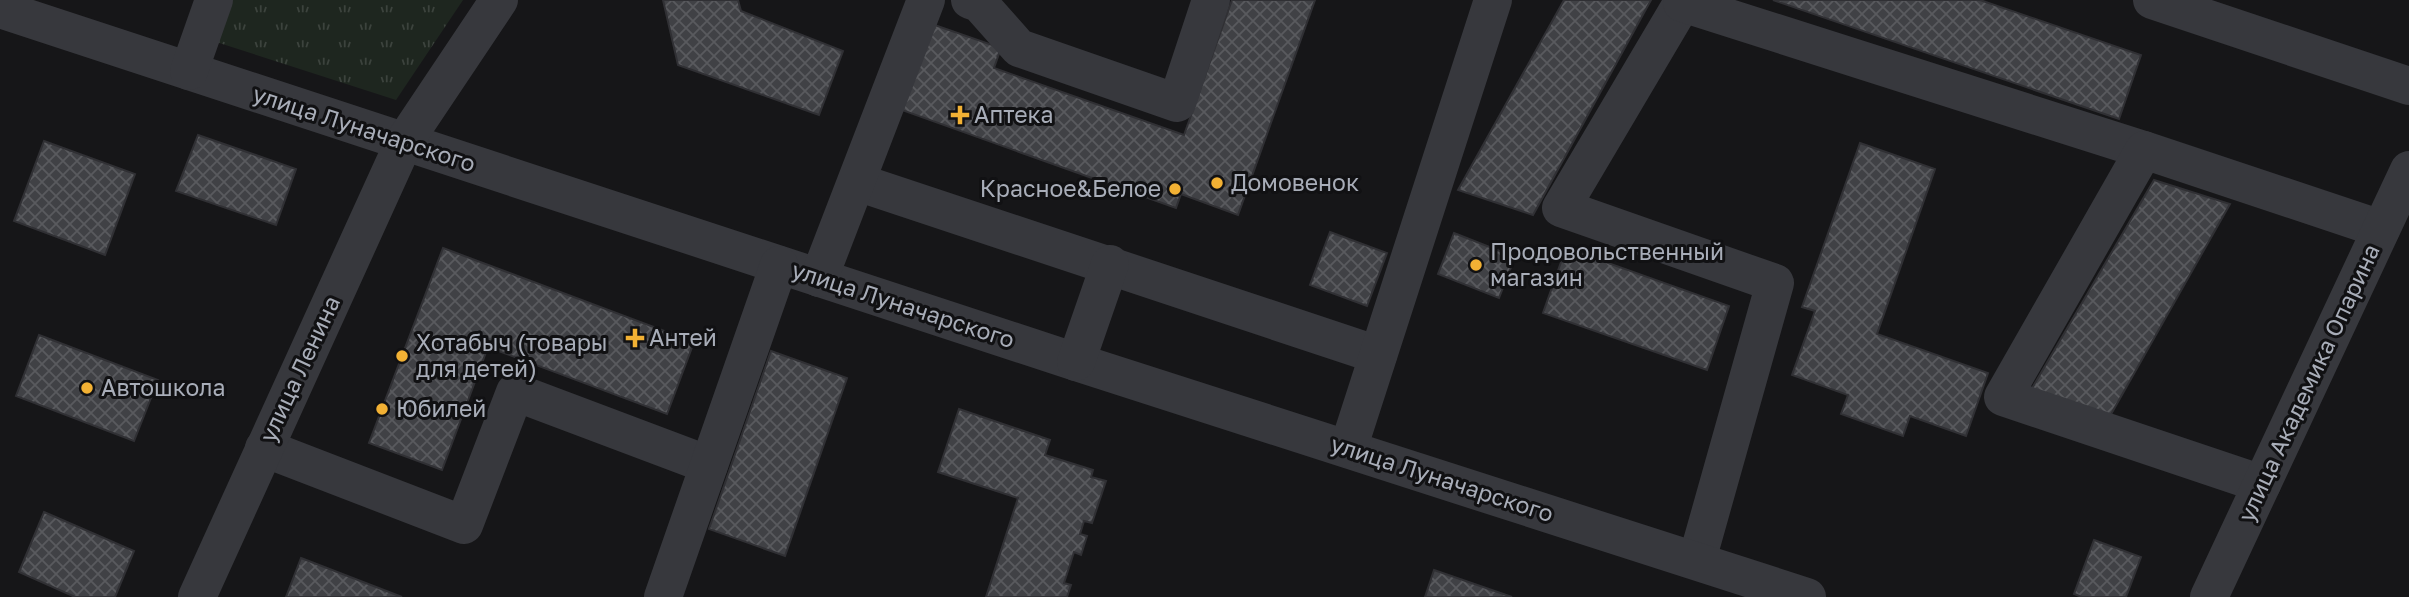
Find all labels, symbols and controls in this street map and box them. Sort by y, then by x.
street label: улица Луначарского [249,79,479,177]
place label: Аптека [974,100,1054,128]
marker: Аптека [952,107,968,123]
place label: Домовенок [1231,168,1359,196]
place label: Красное&Белое [980,174,1161,202]
marker: Домовенок [1209,175,1225,191]
marker: Красное&Белое [1167,181,1183,197]
place label: Продовольственный магазин [1490,237,1724,291]
street label: улица Академика Опарина [2231,239,2385,526]
street label: улица Луначарского [788,255,1018,353]
marker: Продовольственный магазин [1468,257,1484,273]
street label: улица Ленина [253,291,345,446]
place label: Антей [649,323,717,351]
place label: Хотабыч (товары для детей) [416,328,608,382]
marker: Антей [627,330,643,346]
marker: Хотабыч (товары для детей) [394,348,410,364]
place label: Автошкола [101,373,225,401]
marker: Автошкола [79,380,95,396]
place label: Юбилей [396,394,486,422]
marker: Юбилей [374,401,390,417]
street label: улица Луначарского [1327,429,1557,527]

